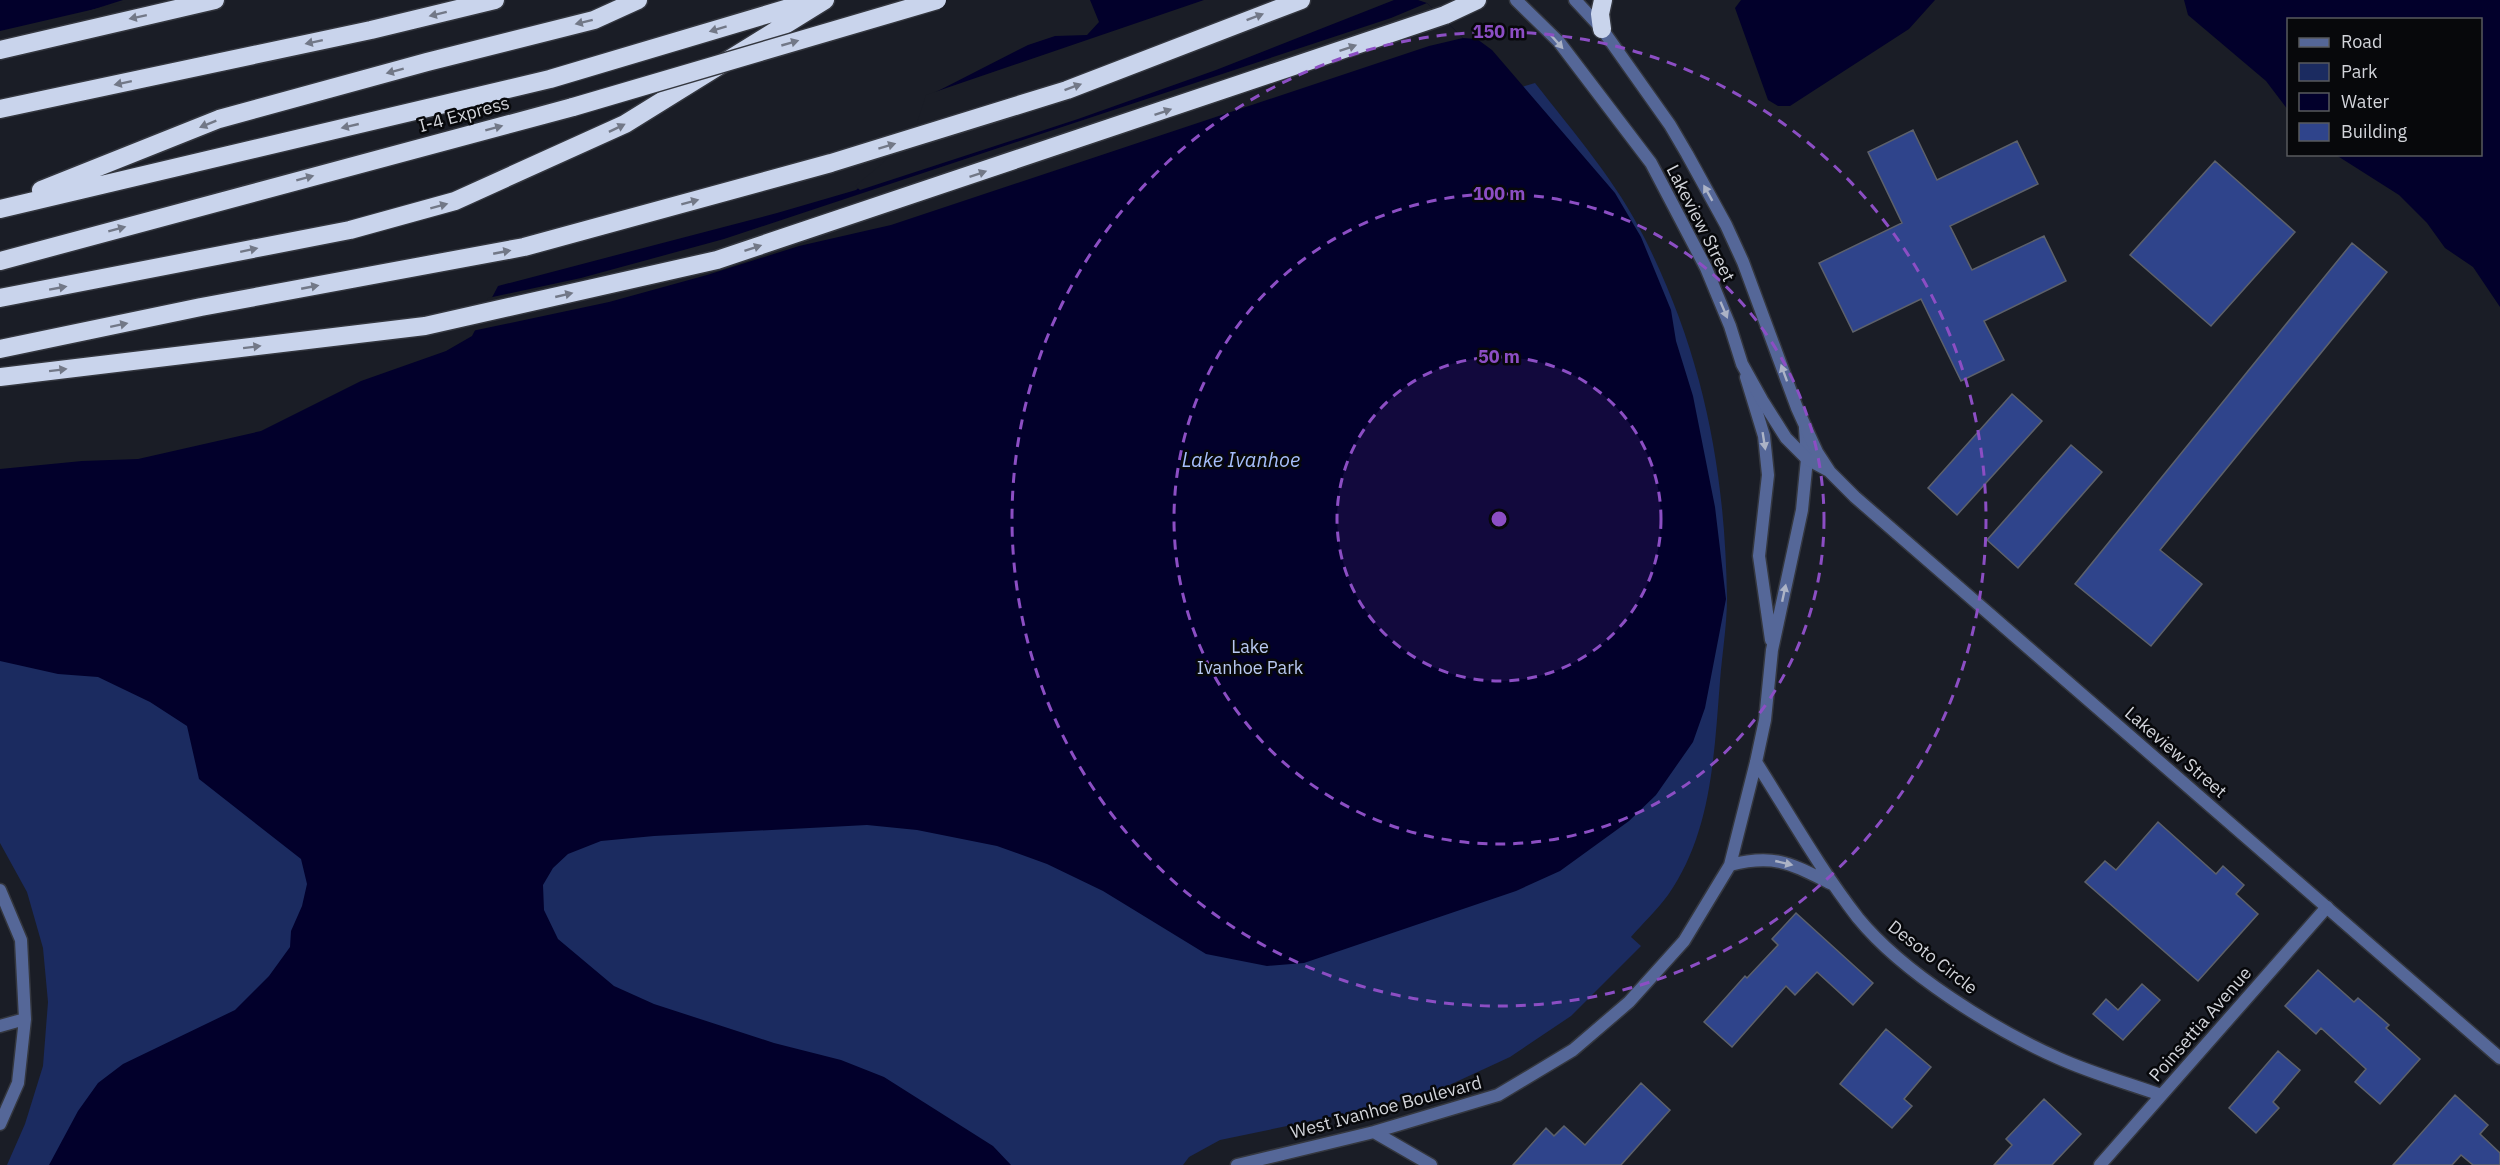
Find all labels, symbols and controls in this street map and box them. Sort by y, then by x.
one-way arrow [429,9,447,19]
one-way arrow [1247,12,1265,22]
one-way arrow [128,13,147,22]
one-way arrow [575,18,593,28]
legend [2287,18,2482,156]
text: 150 m [1473,20,1525,43]
one-way arrow [709,25,727,34]
text: Road [2341,30,2382,53]
one-way arrow [1550,34,1564,49]
one-way arrow [304,38,323,47]
one-way arrow [781,38,799,47]
one-way arrow [1339,43,1357,53]
text: Park [2341,60,2378,83]
one-way arrow [386,67,404,76]
one-way arrow [114,78,132,88]
one-way arrow [1065,82,1083,92]
text: Water [2341,90,2390,113]
street label: I-4 Express [416,91,512,137]
one-way arrow [1154,106,1172,116]
one-way arrow [199,120,217,129]
text: Building [2341,120,2408,143]
one-way arrow [340,122,359,131]
one-way arrow [485,123,503,132]
one-way arrow [608,123,626,133]
one-way arrow [878,140,896,150]
street label: Lakeview Street [1662,161,1740,285]
one-way arrow [969,168,987,178]
one-way arrow [296,173,315,183]
text: 100 m [1473,182,1525,205]
one-way arrow [1703,184,1713,201]
one-way arrow [681,196,700,206]
one-way arrow [430,201,448,210]
one-way arrow [108,223,126,233]
one-way arrow [744,243,762,253]
one-way arrow [240,245,259,254]
one-way arrow [493,247,512,256]
one-way arrow [301,282,320,291]
one-way arrow [48,283,67,292]
one-way arrow [555,289,573,299]
one-way arrow [1719,301,1729,319]
one-way arrow [110,319,128,329]
one-way arrow [242,342,261,351]
text: 50 m [1478,345,1520,368]
one-way arrow [1778,363,1788,381]
one-way arrow [49,365,68,375]
one-way arrow [1760,431,1769,450]
water label: Lake Ivanhoe [1182,446,1300,473]
centre of rings [1489,509,1509,529]
one-way arrow [1780,583,1789,602]
park label: Lake Ivanhoe Park [1197,635,1304,679]
street label: Lakeview Street [2120,701,2232,803]
one-way arrow [1775,859,1794,868]
street label: Desoto Circle [1884,915,1982,999]
street label: Poinsettia Avenue [2144,962,2256,1086]
street label: West Ivanhoe Boulevard [1288,1070,1484,1144]

